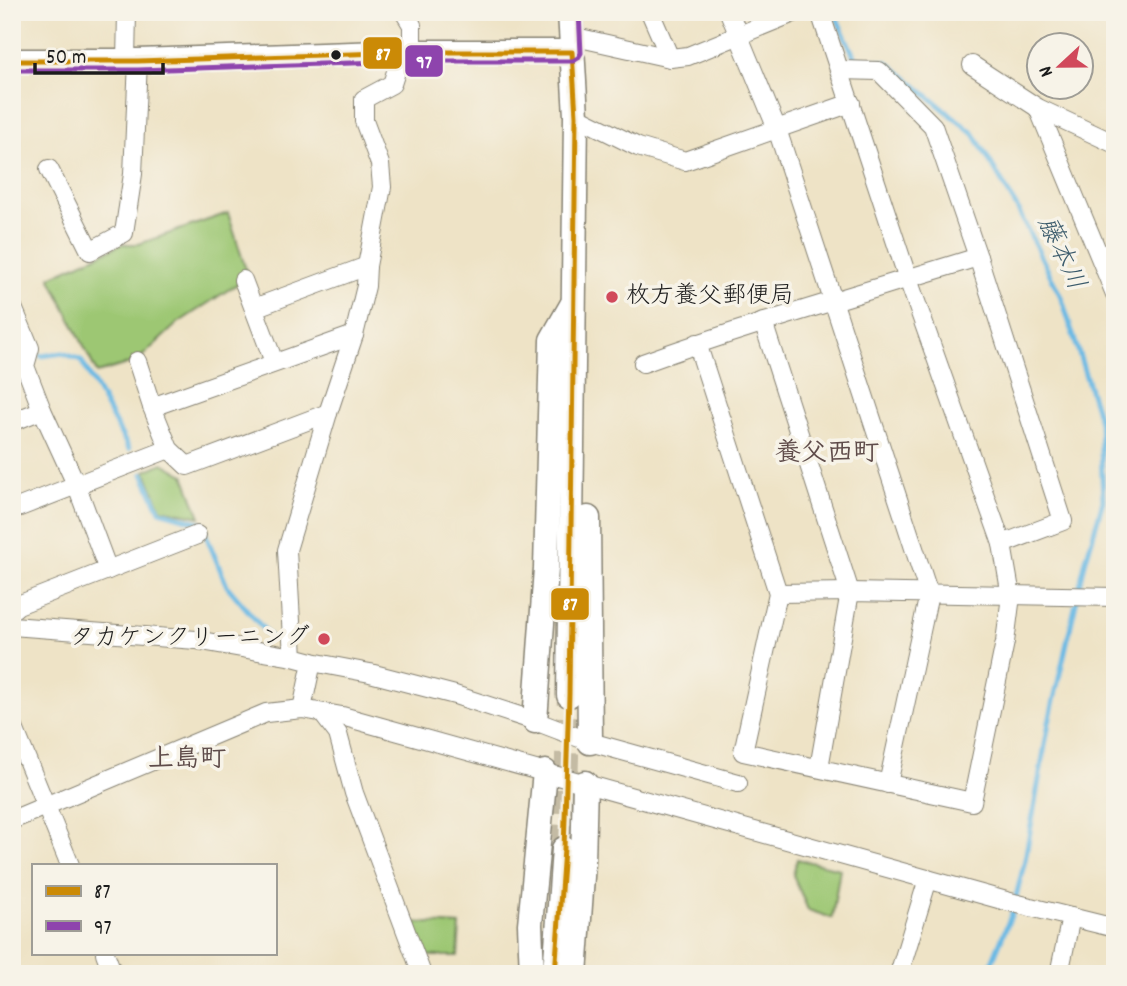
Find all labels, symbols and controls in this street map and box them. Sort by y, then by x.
scale bar [35,32,163,76]
north arrow [1026,32,1096,102]
line badge: 87 [362,36,403,70]
text: 87 [376,43,390,70]
text: 50 m [46,44,86,74]
line badge: 97 [404,44,444,78]
unlabelled marker [329,48,343,62]
text: 97 [416,51,432,78]
text: N [1033,62,1062,80]
water label: 藤本川 [1027,211,1093,297]
place label: 枚方養父郵便局 [626,280,794,314]
marker: 枚方養父郵便局 [604,289,620,305]
district label: 養父西町 [775,436,879,473]
line badge: 87 [550,587,590,621]
text: 87 [563,593,577,620]
place label: タカケンクリーニング [70,622,310,656]
marker: タカケンクリーニング [316,631,332,647]
district label: 上島町 [148,742,226,779]
legend [32,864,276,954]
text: 87 [94,879,110,909]
text: 97 [94,915,112,945]

